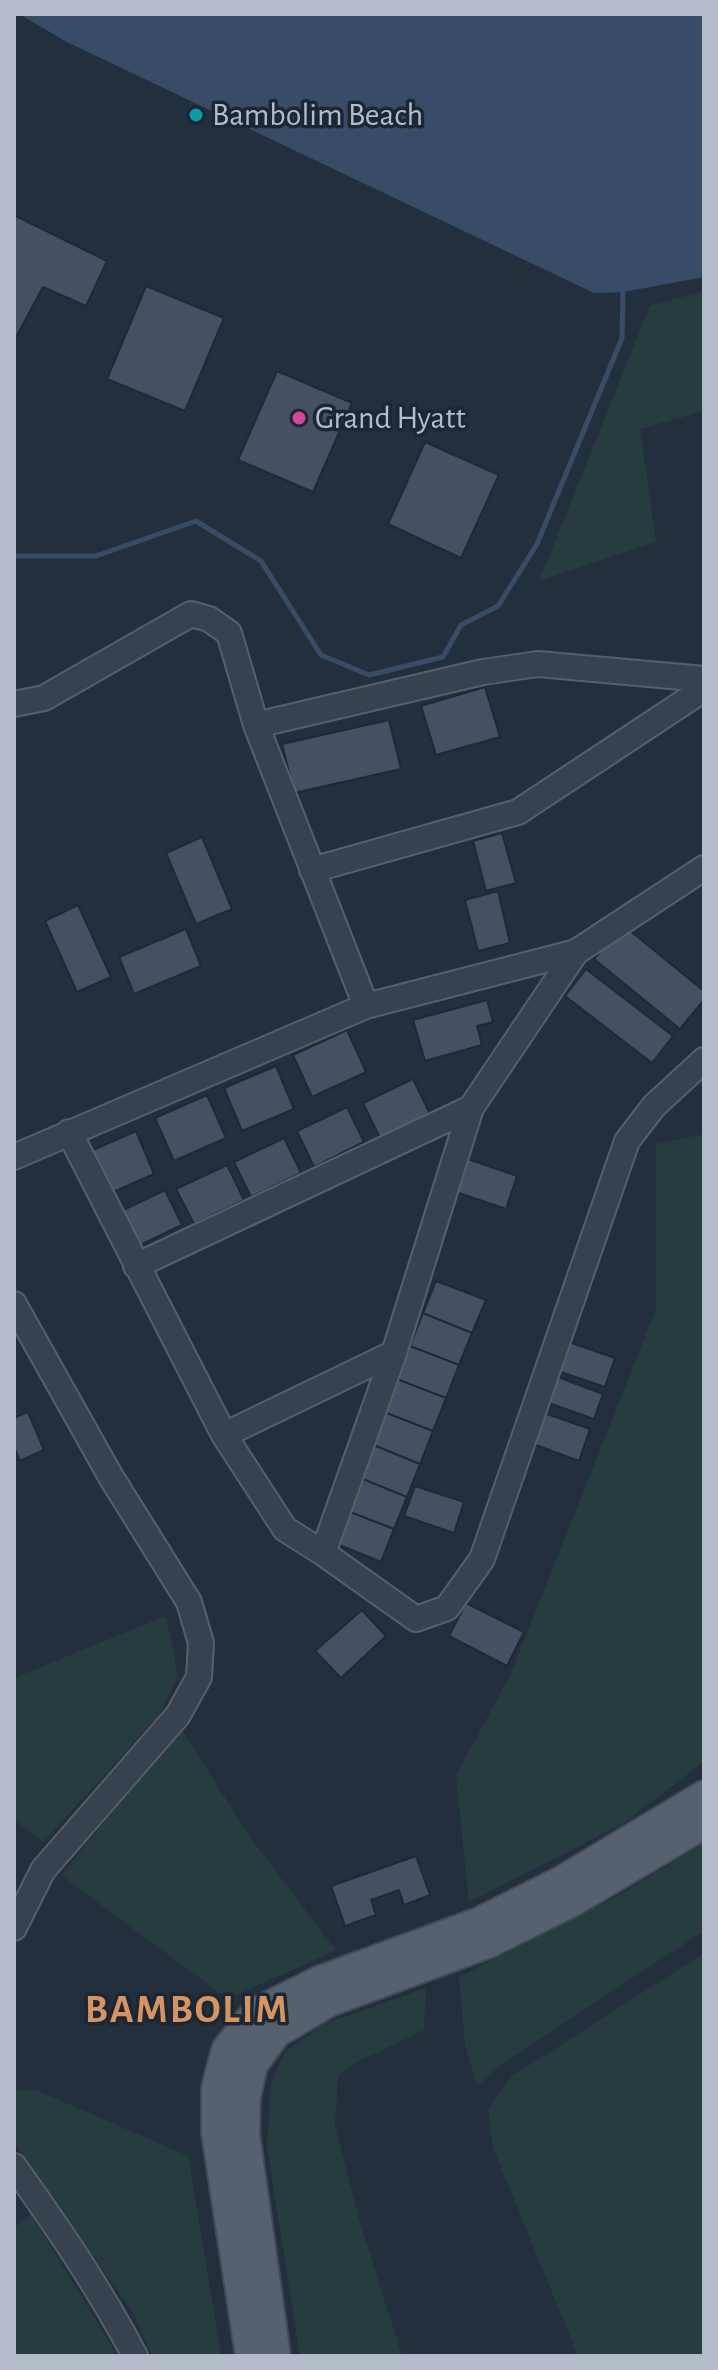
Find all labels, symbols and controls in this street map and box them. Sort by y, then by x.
place label: Bambolim Beach [212,96,423,134]
marker: Bambolim Beach [187,106,205,124]
place label: Grand Hyatt [315,399,466,437]
marker: Grand Hyatt [290,409,308,427]
district label: BAMBOLIM [85,1986,289,2034]

